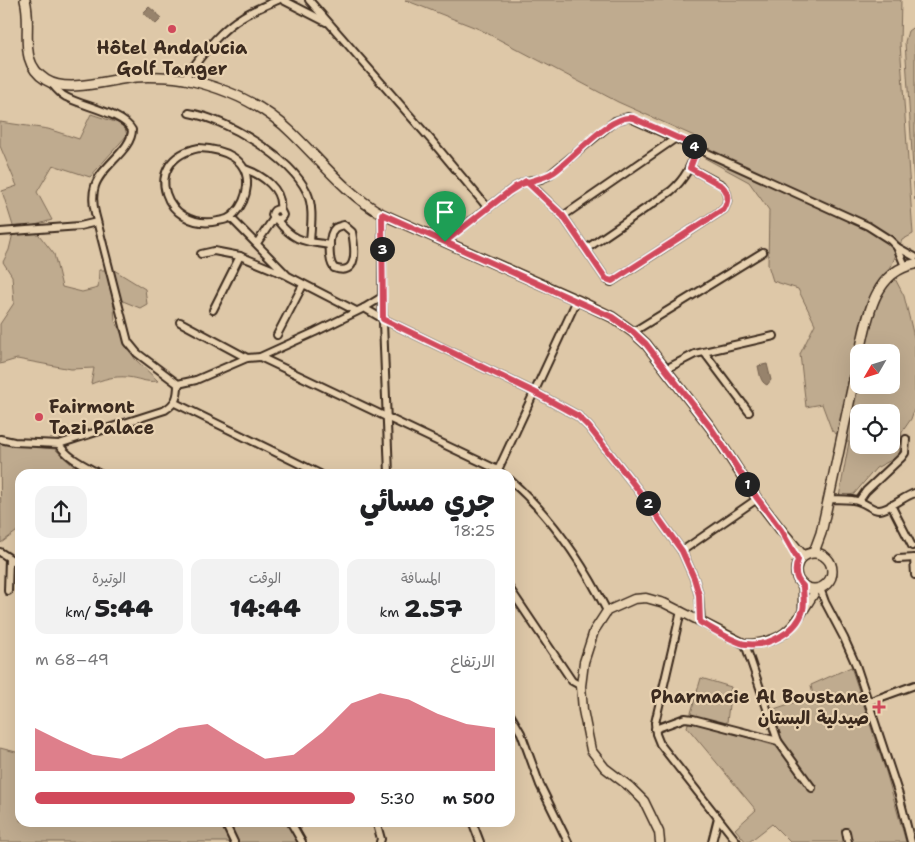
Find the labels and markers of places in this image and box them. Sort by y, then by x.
marker: Hôtel Andalucia Golf Tanger [166,23,178,35]
place label: Hôtel Andalucia Golf Tanger [97,36,248,81]
pin: 4 [682,134,706,158]
pin [424,191,466,242]
pin: 3 [370,236,394,262]
place label: Fairmont Tazi Palace [49,395,155,440]
marker: Fairmont Tazi Palace [33,411,45,423]
pin: 1 [734,472,760,496]
pin: 2 [636,490,660,516]
place label: Pharmacie Al Boustane صيدلية البستان [651,685,869,730]
marker: Pharmacie Al Boustane صيدلية البستان [873,701,885,713]

